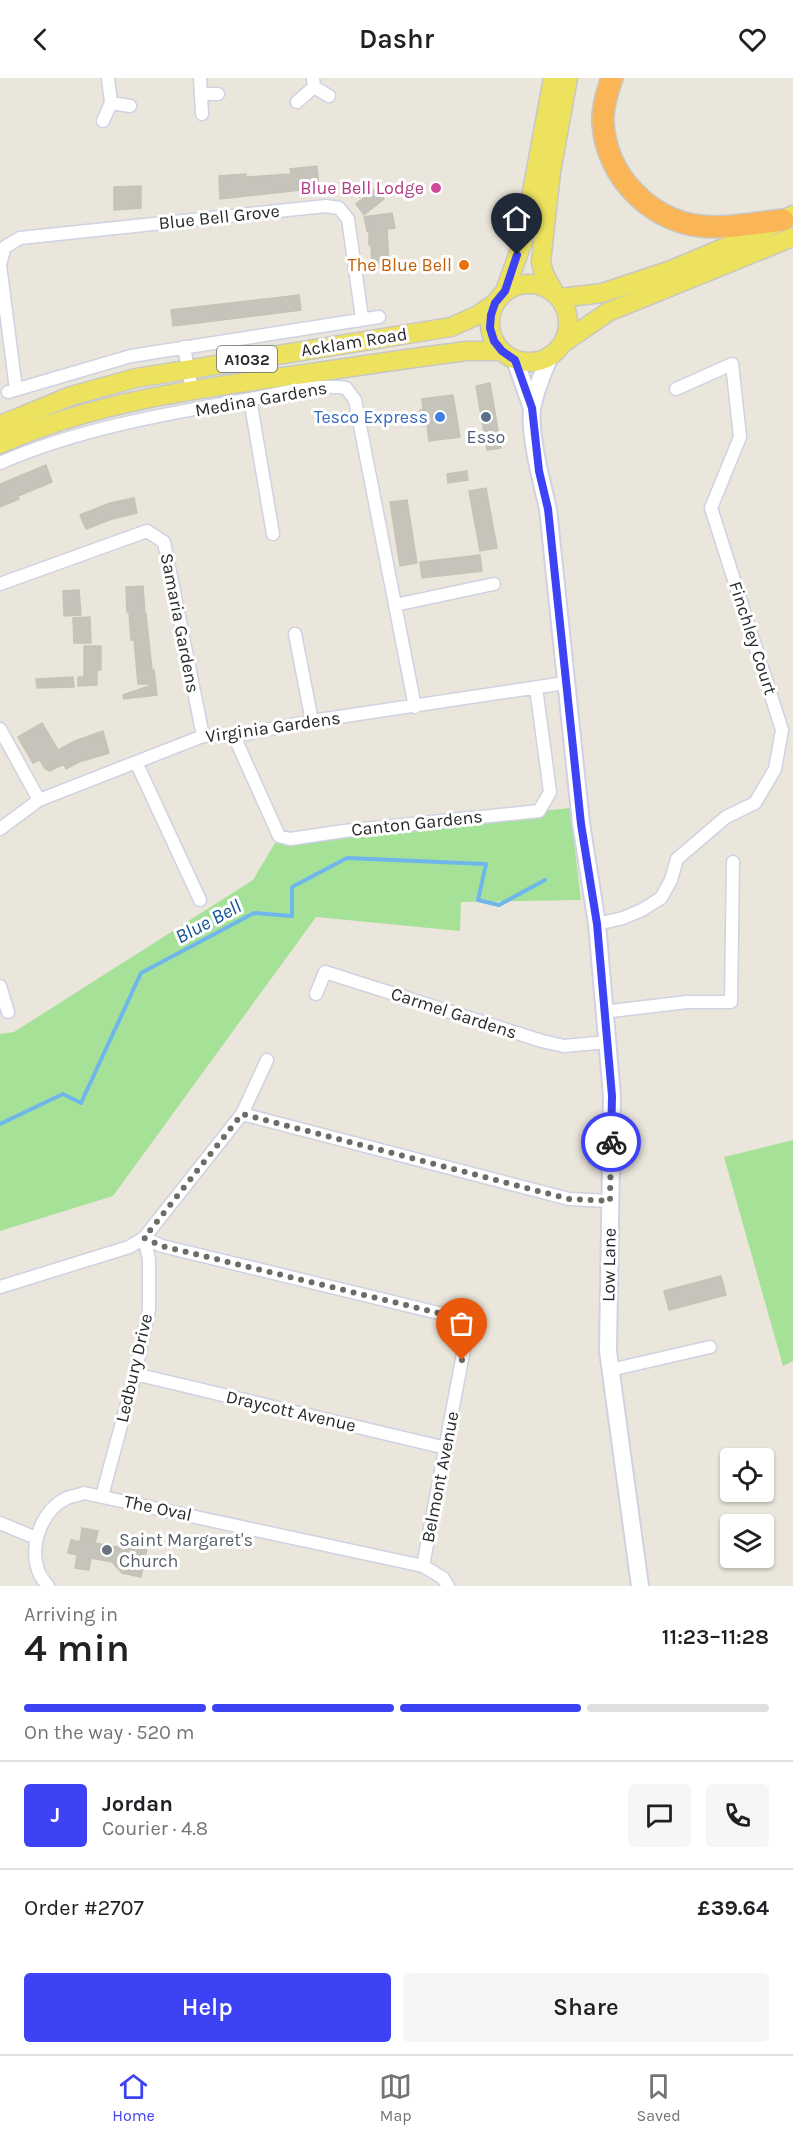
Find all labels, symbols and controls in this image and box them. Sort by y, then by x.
icon: back [24,23,57,56]
text: Dashr [359,23,434,55]
icon: heart [736,23,769,56]
place label: Blue Bell Lodge [300,177,424,199]
marker: Blue Bell Lodge [429,181,443,195]
pin [491,193,542,255]
street label: Blue Bell Grove [157,200,281,234]
icon: home [500,202,533,235]
place label: The Blue Bell [347,254,452,276]
marker: The Blue Bell [457,258,471,272]
street label: Acklam Road [299,323,409,361]
road number: A1032 [217,346,277,372]
street label: Medina Gardens [193,377,329,421]
place label: Tesco Express [314,406,428,428]
marker: Tesco Express [433,410,447,424]
marker: Esso [479,410,493,424]
place label: Esso [467,426,505,448]
street label: Samaria Gardens [156,551,204,695]
street label: Finchley Court [724,579,782,698]
street label: Virginia Gardens [204,707,342,747]
street label: Canton Gardens [350,805,484,841]
water label: Blue Bell [171,895,245,948]
street label: Carmel Gardens [388,982,520,1044]
courier [581,1112,641,1172]
icon: bike [595,1126,628,1159]
street label: Low Lane [597,1228,621,1302]
pin [436,1298,487,1360]
icon: bag [445,1307,478,1340]
street label: Ledbury Drive [111,1311,157,1425]
street label: Draycott Avenue [224,1385,358,1437]
street label: Belmont Avenue [416,1409,464,1545]
map controls [720,1448,774,1568]
button: locate [720,1448,774,1502]
street label: The Oval [122,1490,194,1526]
button: layers [720,1514,774,1568]
place label: Saint Margaret's Church [119,1529,253,1572]
marker: Saint Margaret's Church [100,1543,114,1557]
text: Arriving in [24,1603,118,1626]
text: 11:23–11:28 [662,1624,769,1650]
text: 4 min [24,1625,130,1671]
text: On the way · 520 m [24,1721,194,1744]
button: chat [628,1784,691,1847]
button: phone [706,1784,769,1847]
text: Jordan [102,1791,173,1817]
text: J [51,1802,60,1828]
text: Courier · 4.8 [102,1817,208,1840]
text: Order #2707 [24,1895,144,1921]
text: £39.64 [697,1895,769,1921]
button: Help [24,1973,391,2042]
button: Share [403,1973,769,2042]
tab: Home [112,2070,155,2125]
tab: Map [379,2070,412,2125]
tab: Saved [637,2070,681,2125]

